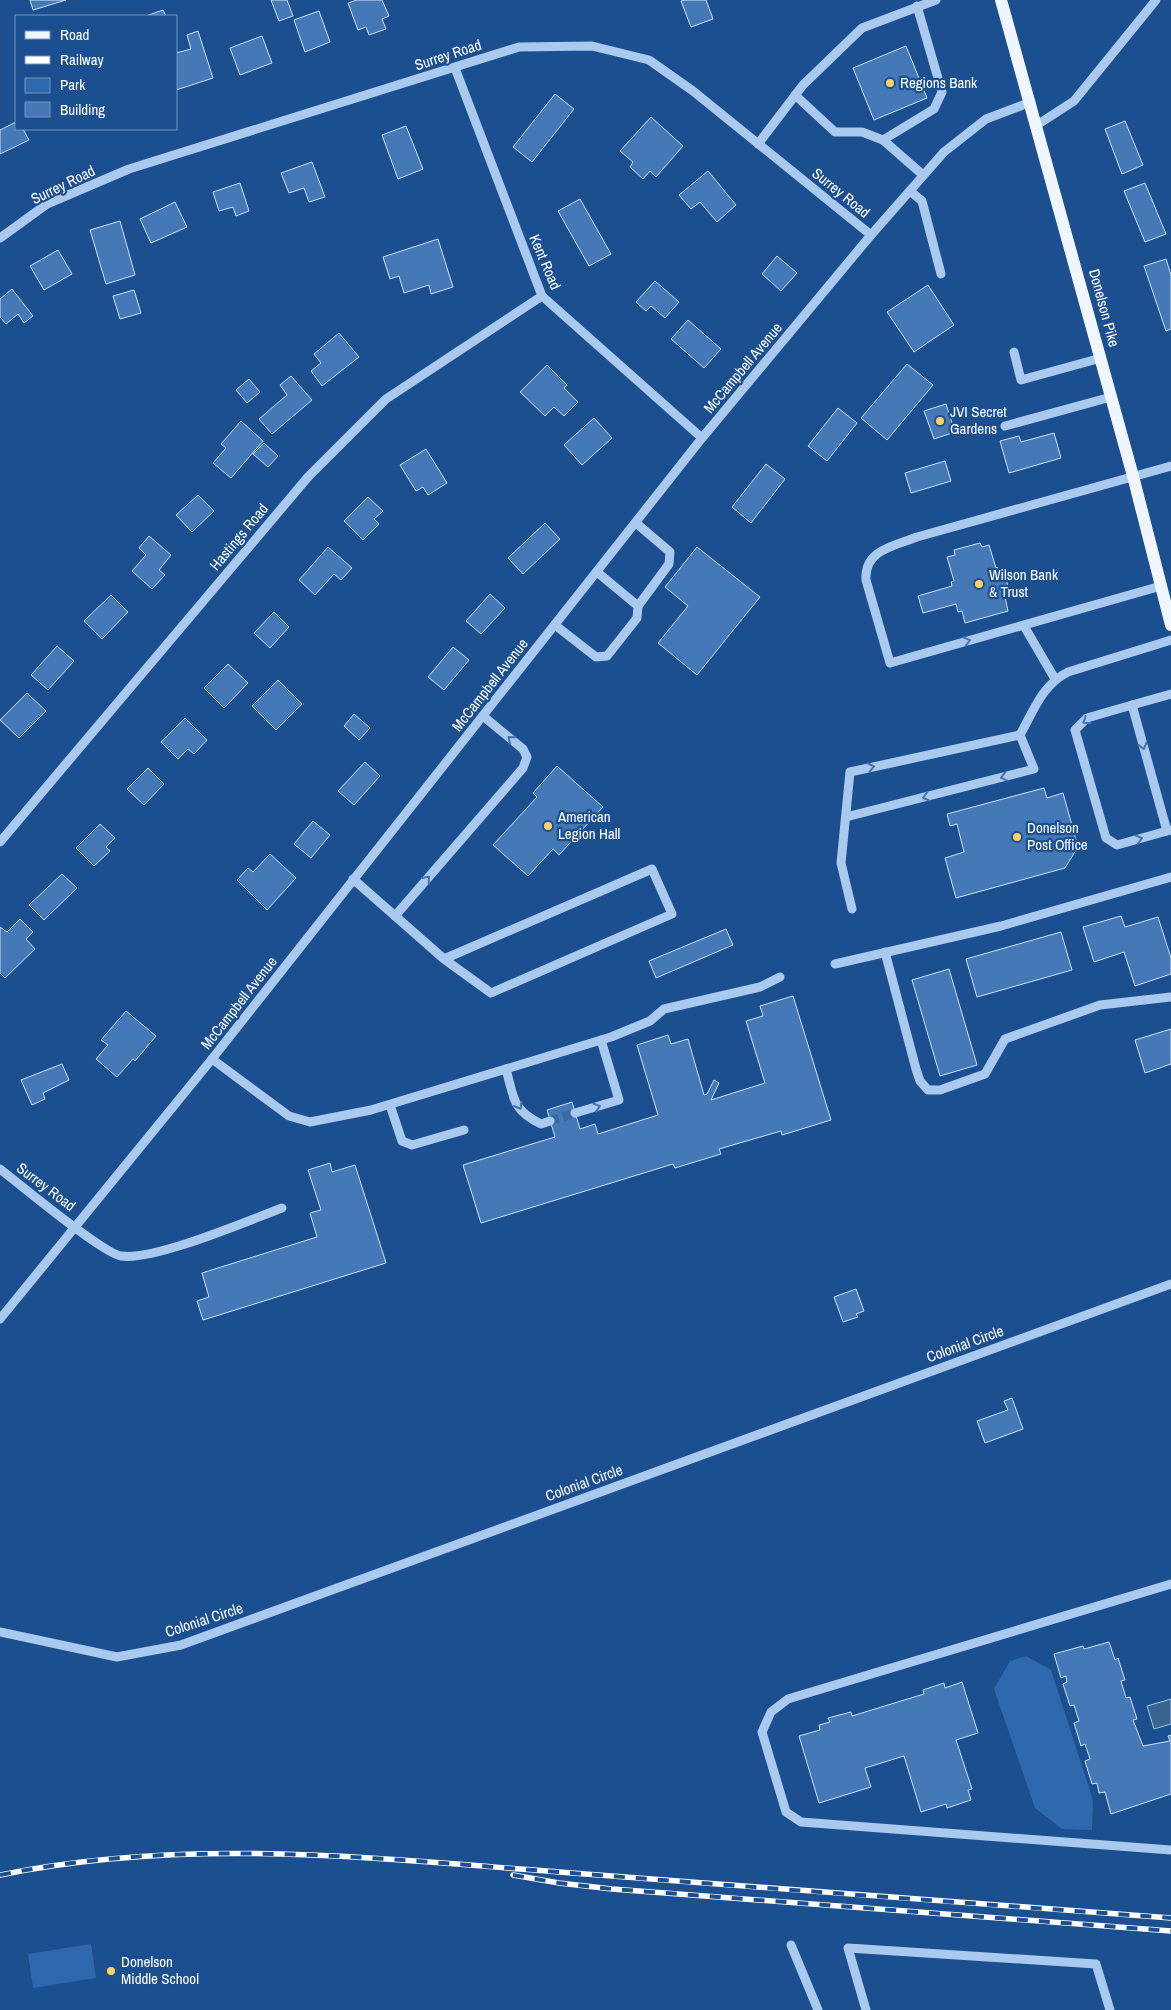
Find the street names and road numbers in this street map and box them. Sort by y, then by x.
street label: Surrey Road [412,34,484,75]
street label: Surrey Road [27,160,98,209]
street label: Surrey Road [808,163,875,222]
street label: Kent Road [524,231,566,293]
street label: Donelson Pike [1084,267,1125,349]
street label: McCampbell Avenue [698,318,787,418]
street label: Hastings Road [204,499,273,575]
street label: McCampbell Avenue [447,634,533,736]
street label: McCampbell Avenue [196,952,282,1054]
street label: Surrey Road [12,1157,80,1216]
street label: Colonial Circle [923,1320,1006,1367]
street label: Colonial Circle [542,1459,625,1506]
street label: Colonial Circle [162,1597,246,1642]

